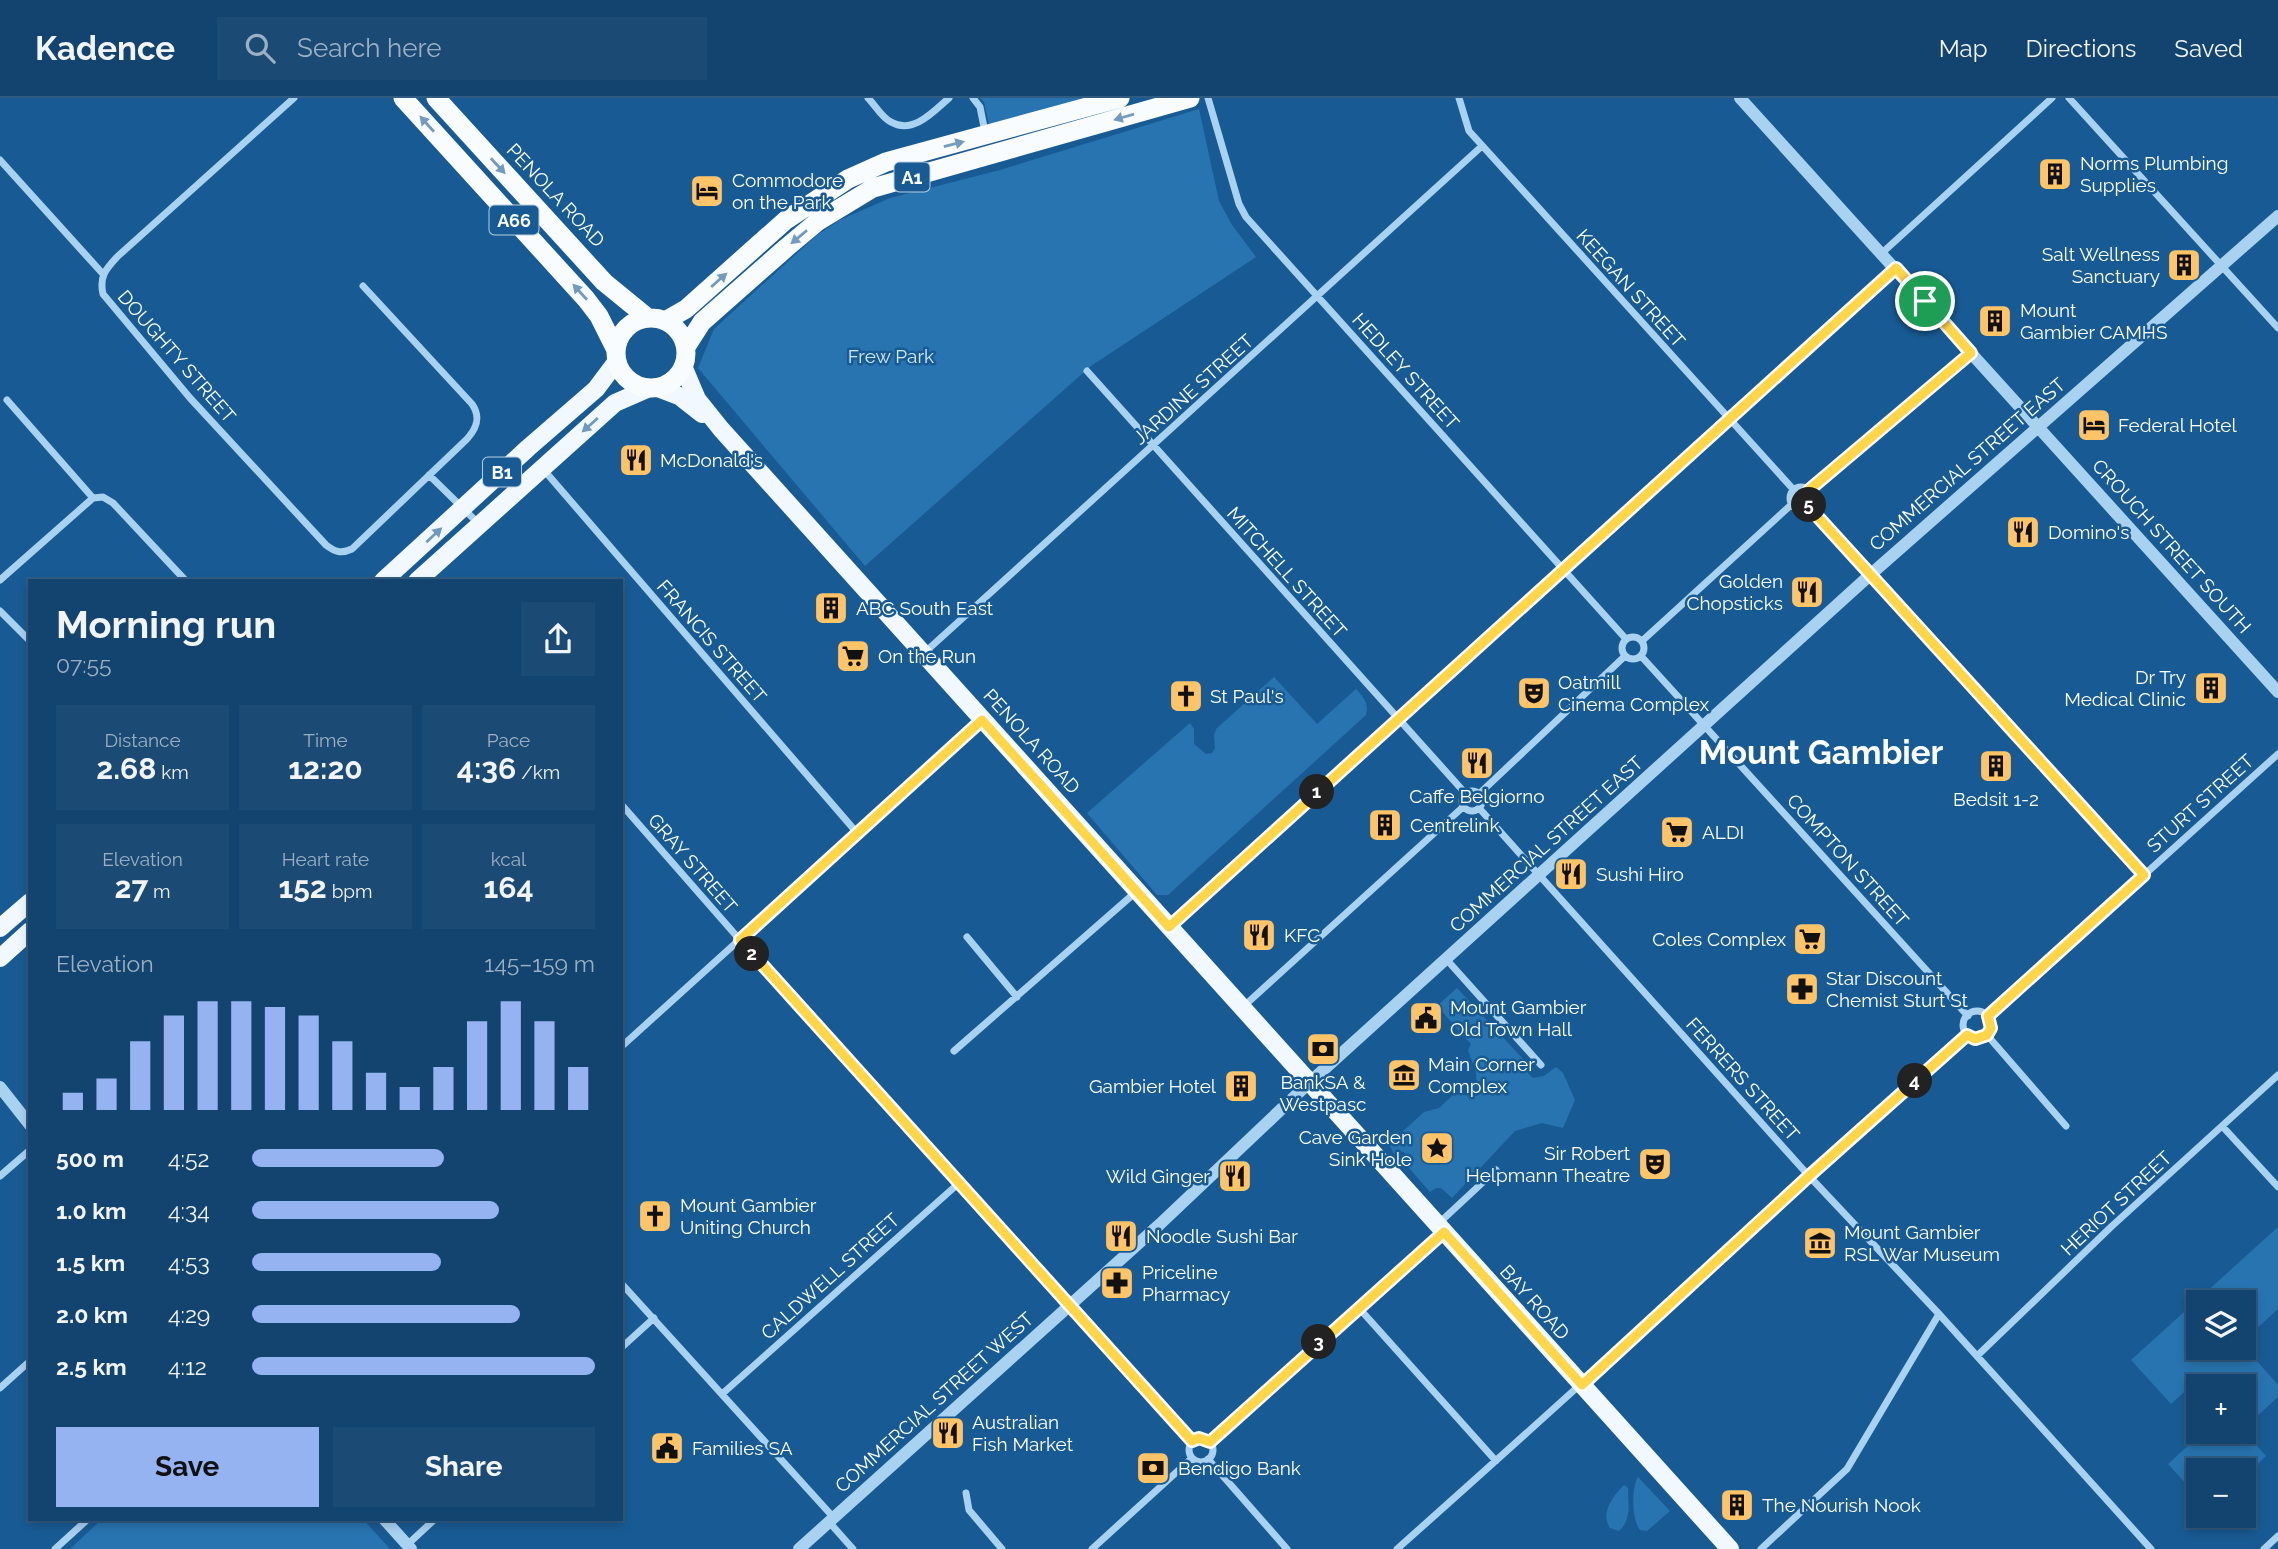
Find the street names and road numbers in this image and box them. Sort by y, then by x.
street label: PENOLA ROAD [503,139,609,251]
road number: A1 [894,162,930,192]
road number: A66 [490,205,538,234]
street label: KEEGAN STREET [1572,224,1690,352]
street label: DOUGHTY STREET [114,285,241,427]
street label: HEDLEY STREET [1348,308,1464,434]
street label: JARDINE STREET [1129,329,1258,449]
street label: COMMERCIAL STREET EAST [1865,373,2070,555]
street label: CROUCH STREET SOUTH [2088,455,2256,637]
road number: B1 [483,458,521,486]
street label: MITCHELL STREET [1223,502,1352,642]
street label: FRANCIS STREET [653,575,772,707]
street label: PENOLA ROAD [979,684,1085,798]
street label: STURT STREET [2142,749,2258,857]
street label: COMMERCIAL STREET EAST [1445,751,1647,937]
street label: COMPTON STREET [1783,789,1914,931]
street label: GRAY STREET [644,809,742,917]
street label: FERRERS STREET [1682,1013,1804,1145]
street label: HERIOT STREET [2056,1146,2176,1260]
street label: CALDWELL STREET [756,1208,904,1344]
street label: BAY ROAD [1496,1260,1574,1344]
street label: COMMERCIAL STREET WEST [830,1307,1038,1497]

